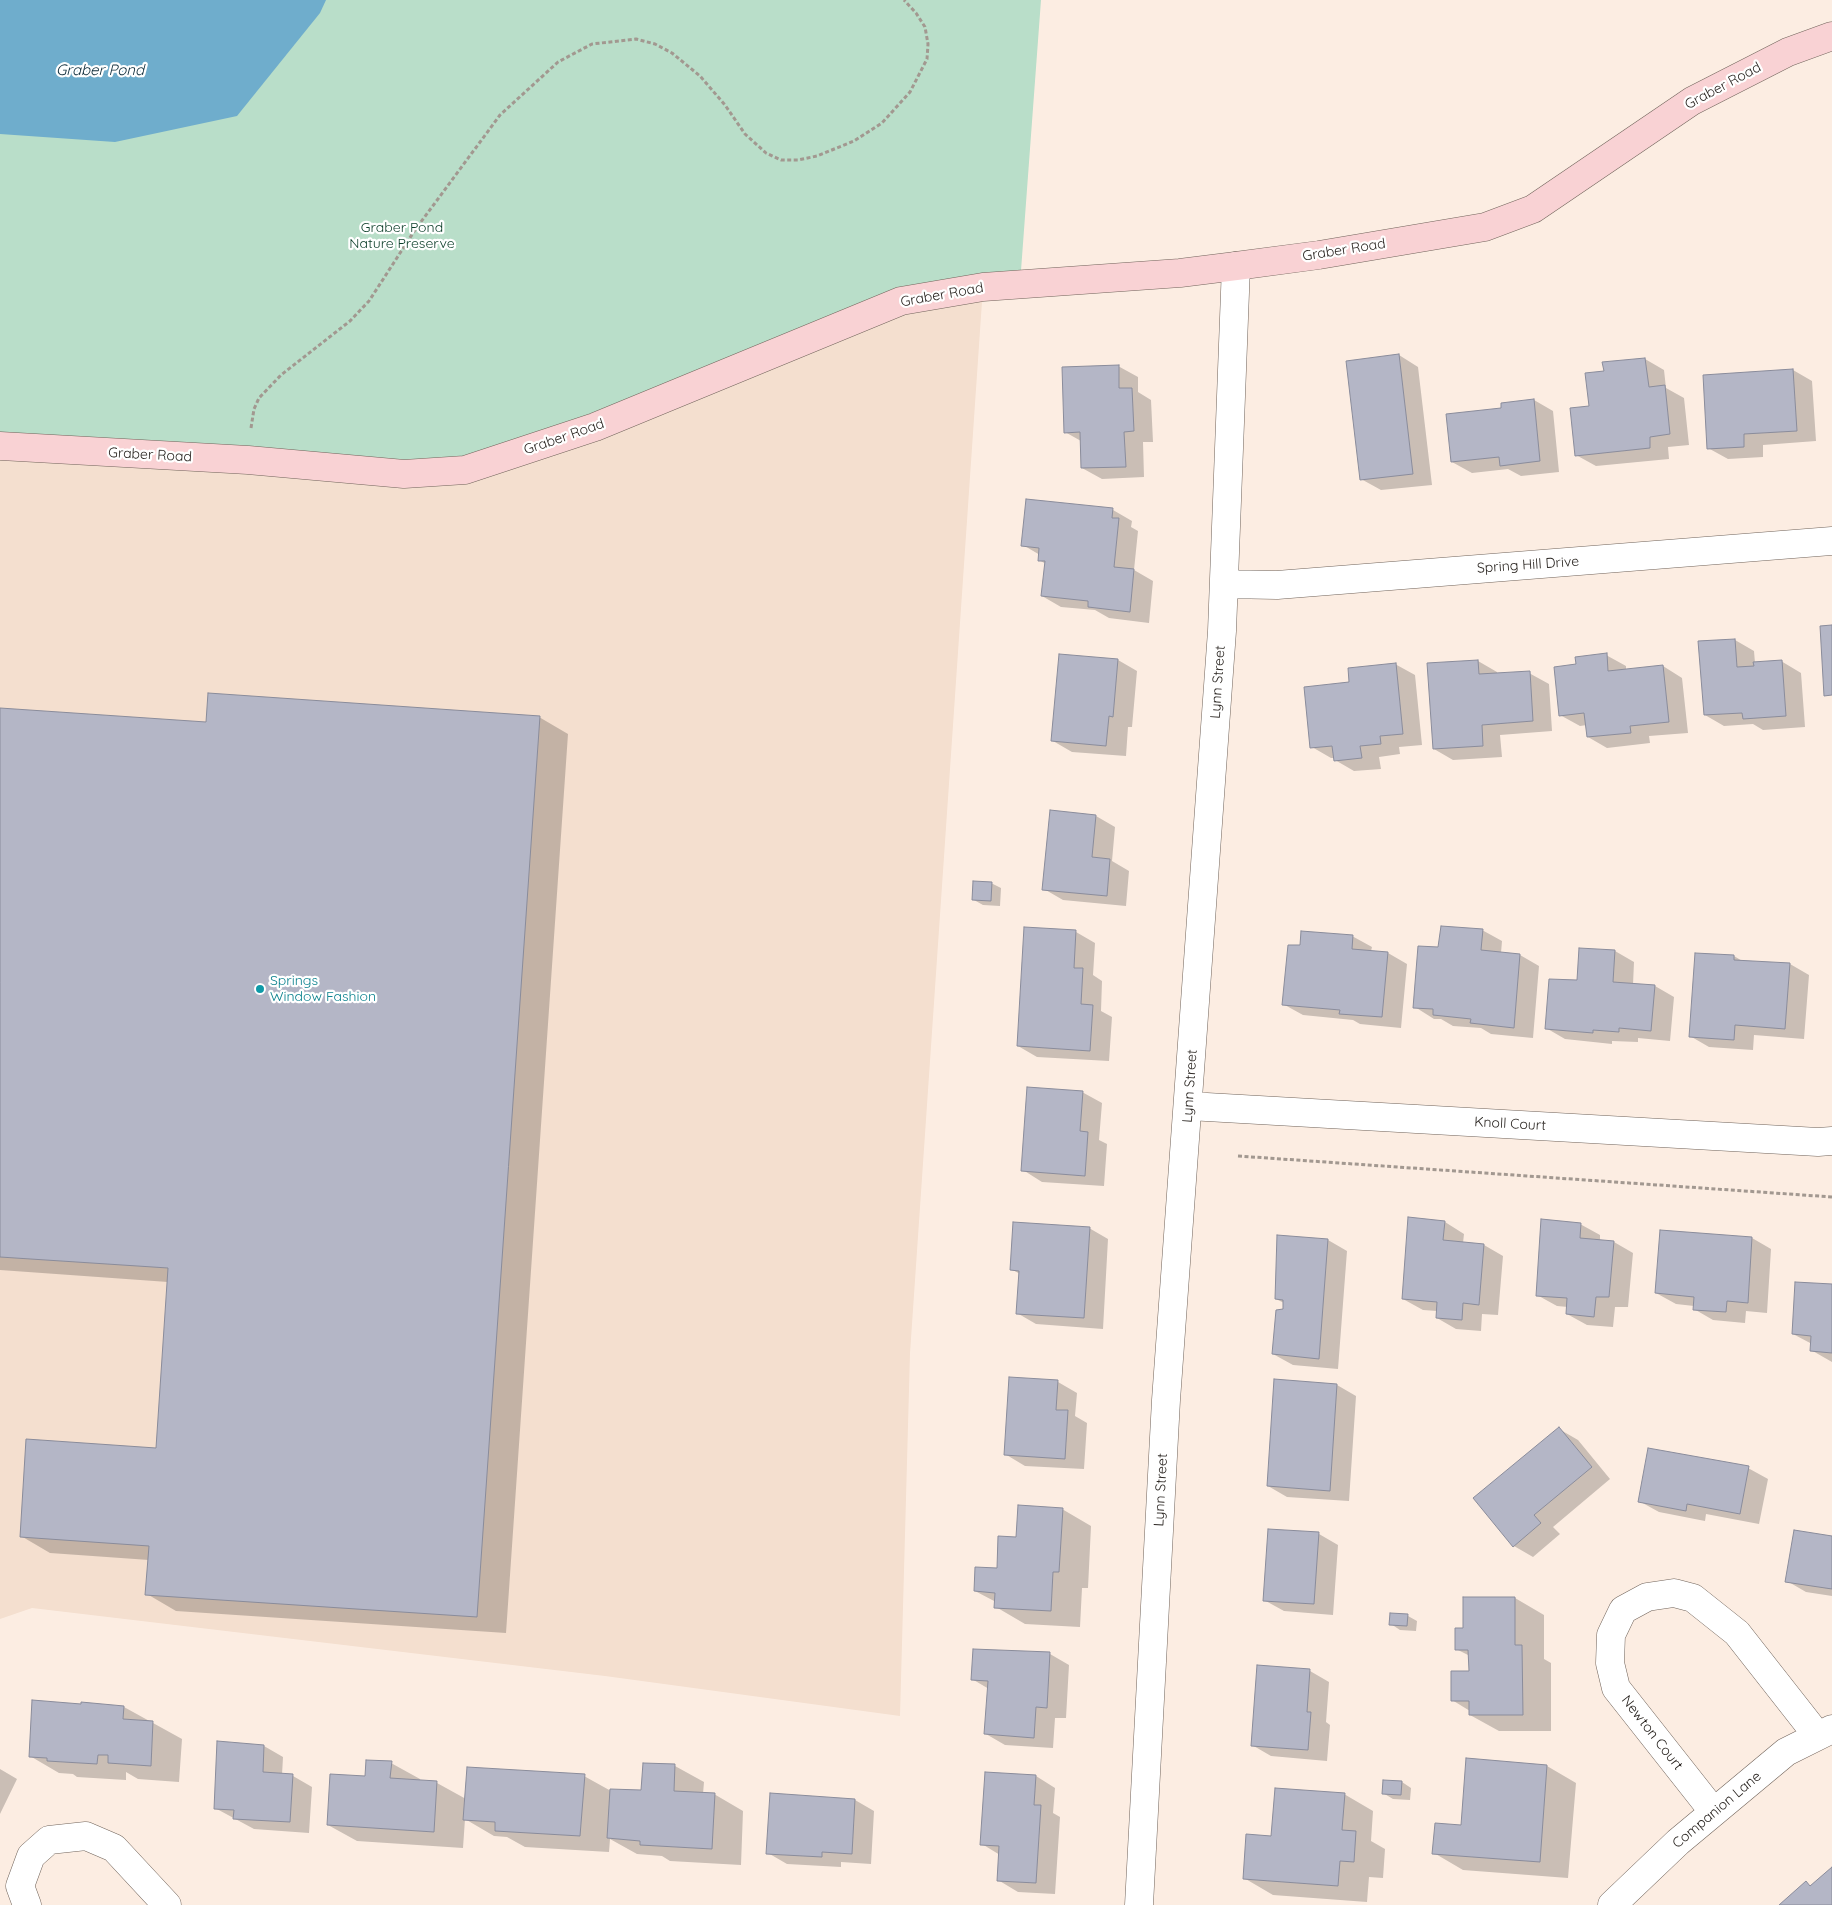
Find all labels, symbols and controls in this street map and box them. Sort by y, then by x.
street label: Graber Road [1682,59,1764,113]
water label: Graber Pond [56,61,144,79]
park label: Graber Pond Nature Preserve [349,220,455,252]
street label: Graber Road [1301,235,1387,265]
street label: Graber Road [899,279,985,311]
street label: Graber Road [522,415,606,459]
street label: Graber Road [108,444,192,466]
street label: Spring Hill Drive [1476,553,1580,577]
street label: Lynn Street [1207,645,1229,719]
place label: Springs Window Fashion [270,973,376,1006]
marker: Springs Window Fashion [254,983,266,995]
street label: Lynn Street [1179,1049,1201,1123]
street label: Knoll Court [1474,1114,1546,1134]
street label: Lynn Street [1151,1453,1171,1527]
street label: Newton Court [1618,1692,1686,1774]
street label: Companion Lane [1669,1768,1765,1852]

